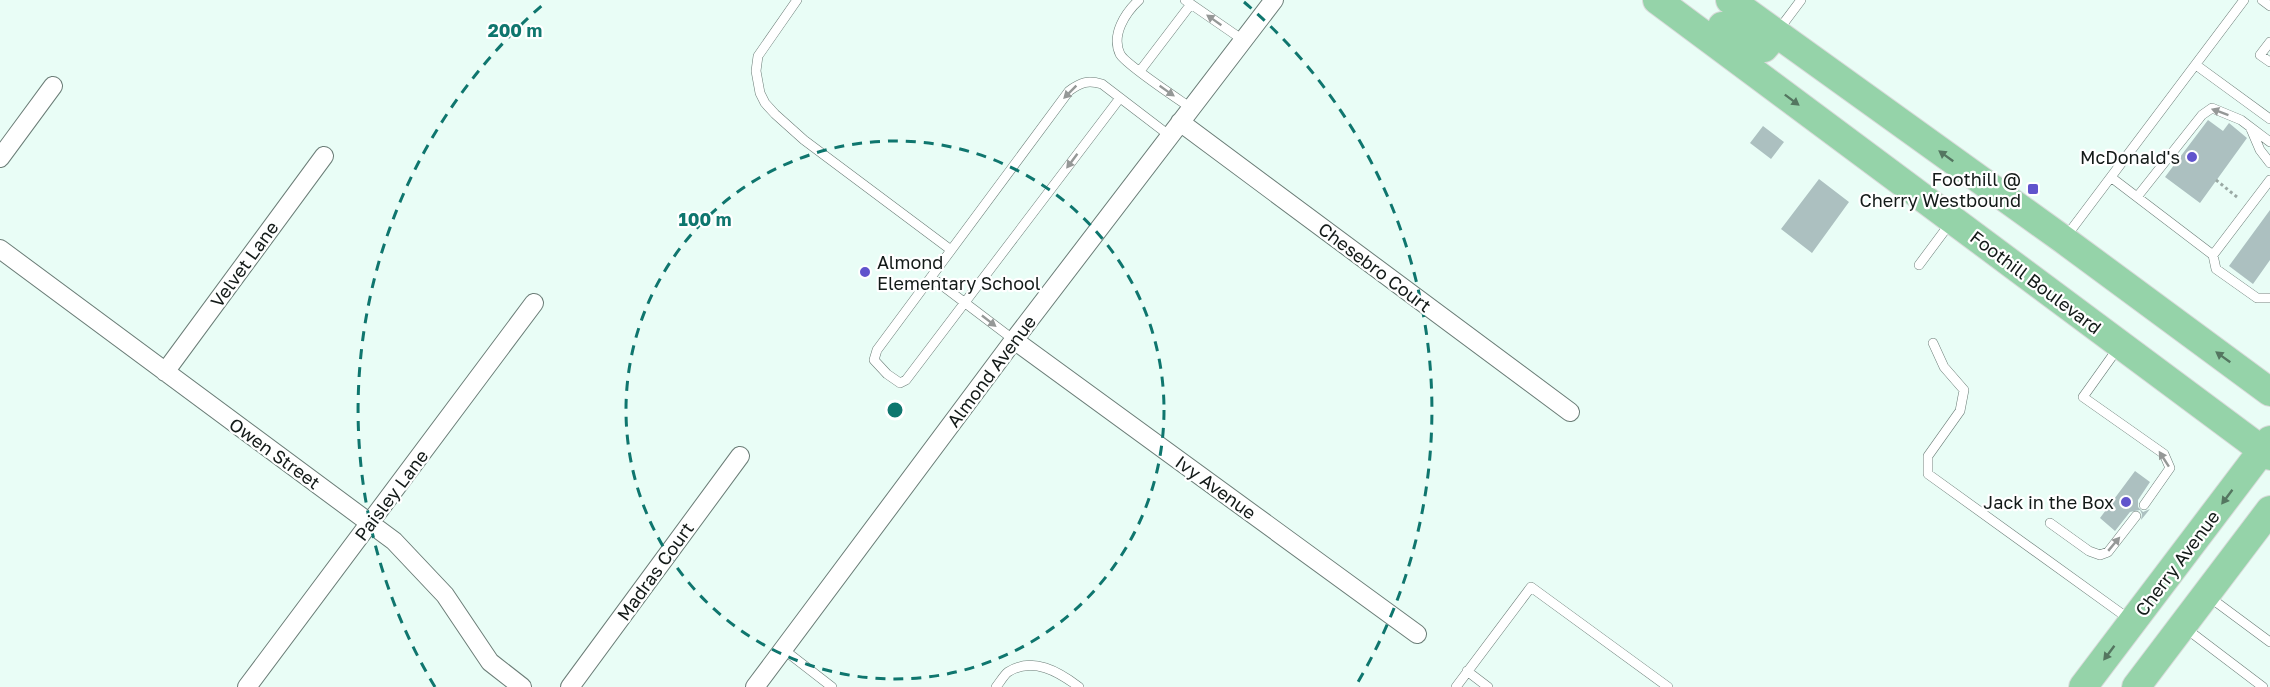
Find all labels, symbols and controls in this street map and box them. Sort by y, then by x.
one-way arrow [1207,14,1223,26]
text: 200 m [488,19,542,41]
one-way arrow [1063,85,1078,99]
one-way arrow [1159,85,1175,97]
one-way arrow [1783,94,1799,106]
one-way arrow [2211,107,2229,117]
place label: McDonald's [2080,146,2180,168]
one-way arrow [1939,150,1955,162]
marker: McDonald's [2185,150,2199,164]
one-way arrow [1067,154,1079,169]
place label: Foothill @ Cherry Westbound [1859,168,2021,211]
marker: Foothill @ Cherry Westbound [2026,182,2040,196]
text: 100 m [679,208,731,230]
street label: Velvet Lane [205,217,283,311]
street label: Chesebro Court [1314,217,1436,317]
street label: Foothill Boulevard [1966,226,2106,338]
place label: Almond Elementary School [877,251,1041,294]
marker: Almond Elementary School [858,265,872,279]
street label: Almond Avenue [942,311,1040,431]
one-way arrow [981,315,997,328]
one-way arrow [2215,352,2230,364]
centre of rings [885,400,905,420]
street label: Owen Street [225,413,325,493]
street label: Paisley Lane [350,445,432,545]
street label: Ivy Avenue [1171,450,1261,524]
one-way arrow [2159,450,2170,467]
one-way arrow [2221,489,2233,504]
place label: Jack in the Box [1983,491,2114,513]
marker: Jack in the Box [2119,495,2133,509]
street label: Cherry Avenue [2130,506,2224,620]
street label: Madras Court [612,517,698,625]
one-way arrow [2107,536,2120,552]
one-way arrow [2104,645,2116,660]

